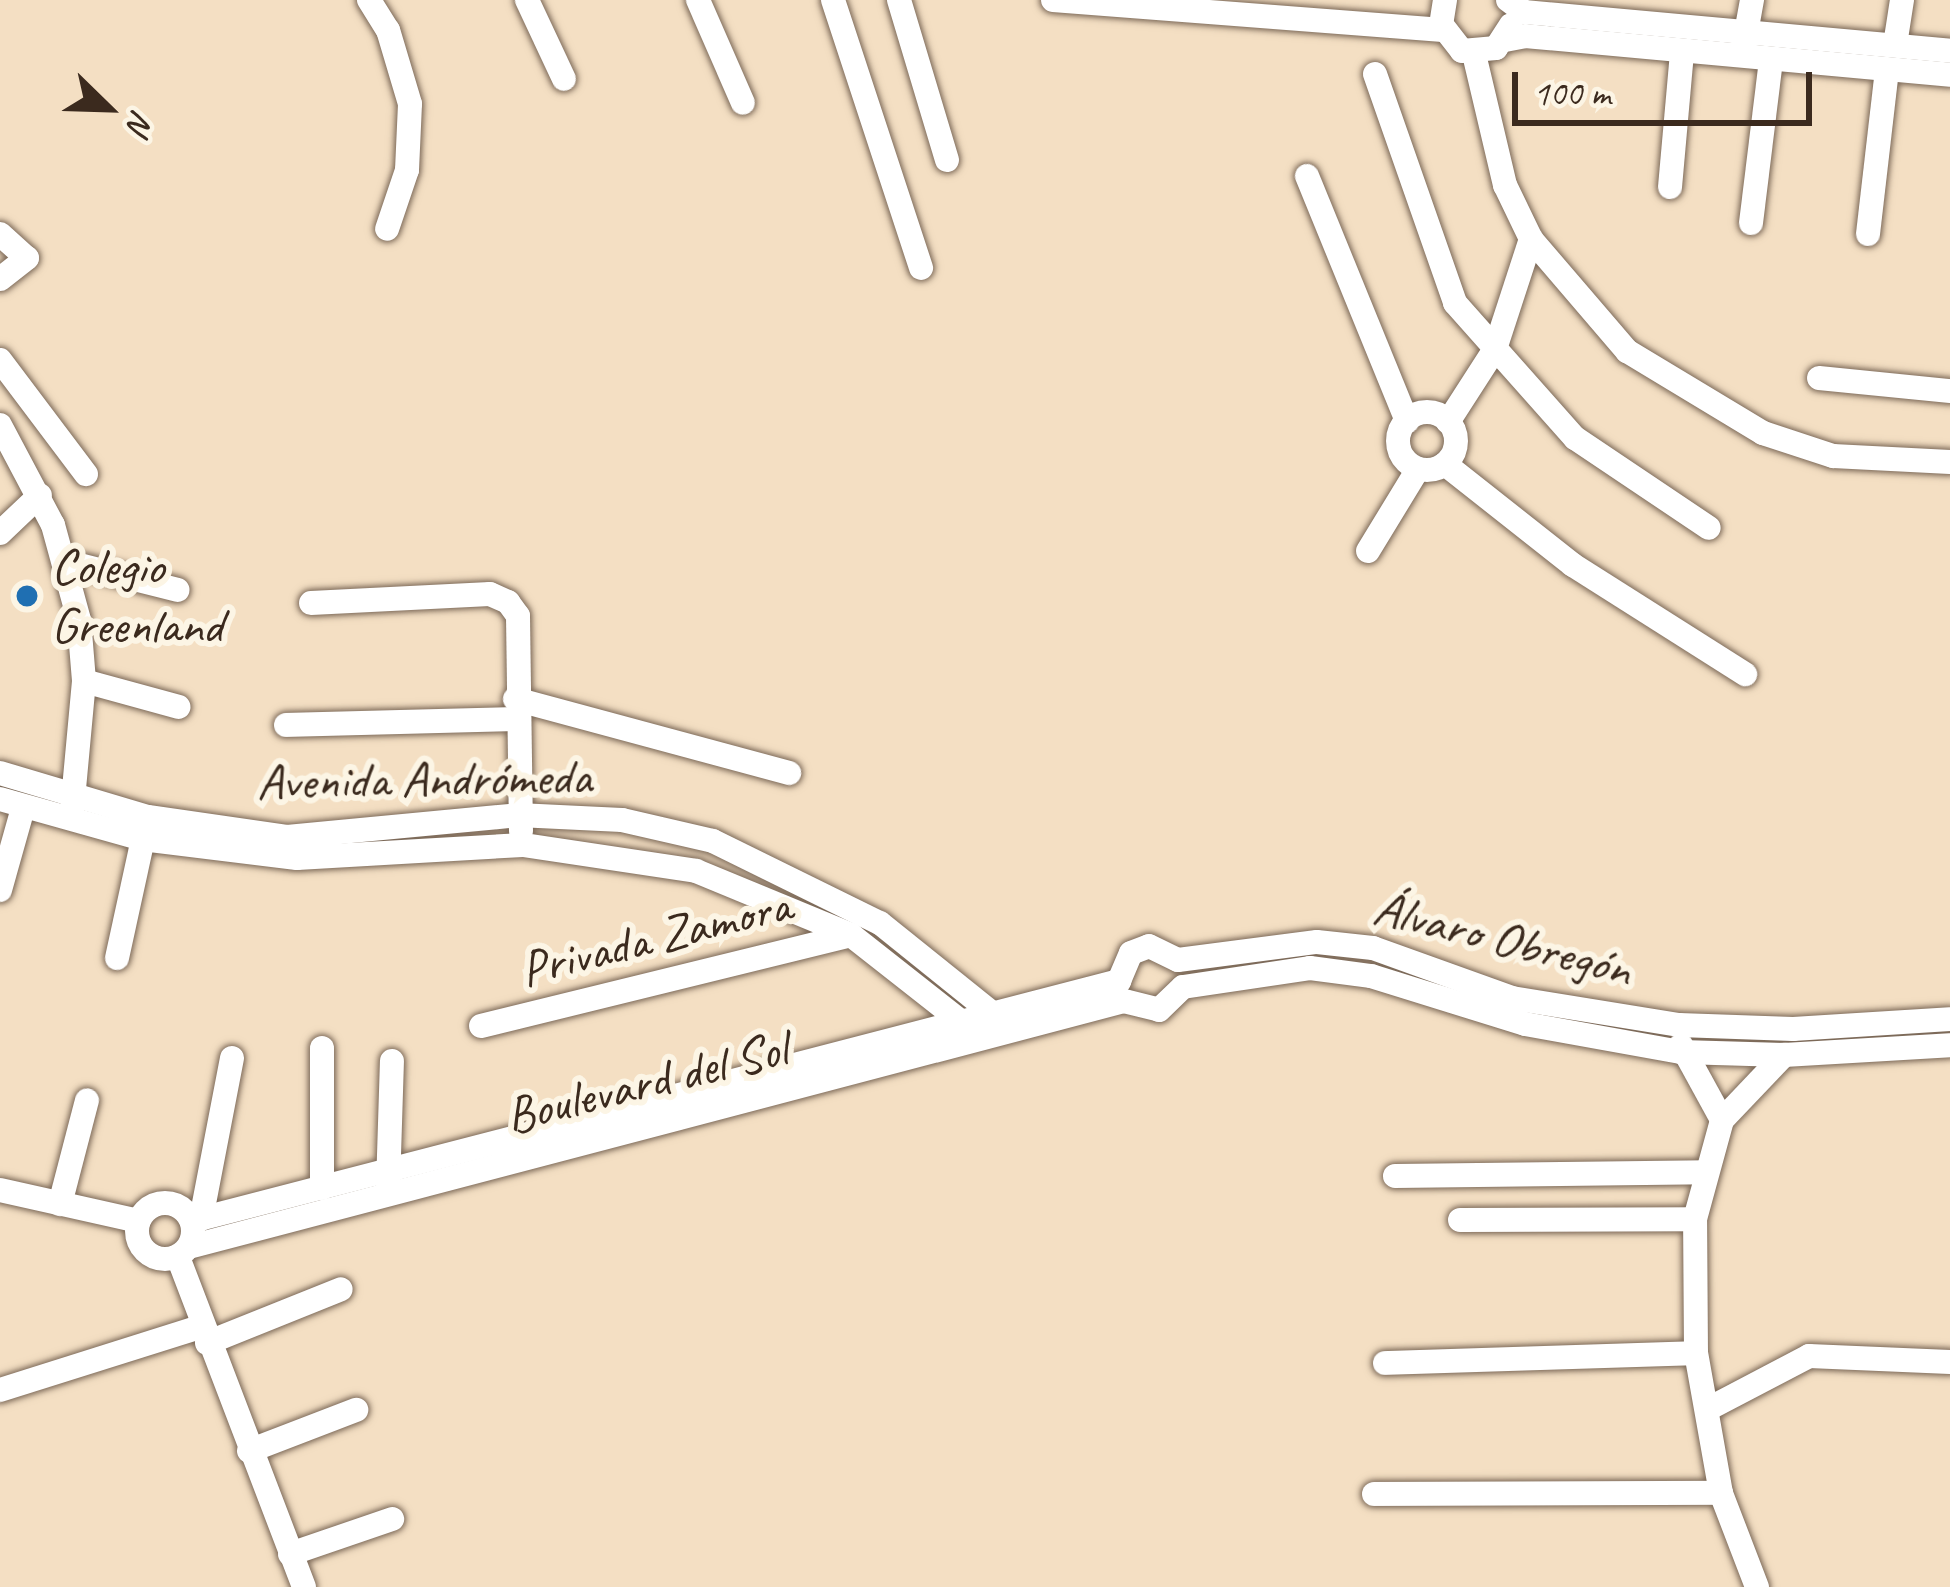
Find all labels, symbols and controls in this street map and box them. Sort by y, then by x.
north arrow [48,48,168,168]
scale bar [1518,48,1818,122]
text: 100 m [1533,70,1610,116]
text: N [118,104,164,140]
place label: Colegio Greenland [51,536,223,656]
marker: Colegio Greenland [14,583,40,609]
street label: Avenida Andrómeda [256,745,592,813]
street label: Privada Zamora [514,874,796,1000]
street label: Álvaro Obregón [1368,876,1638,1000]
street label: Boulevard del Sol [499,1018,793,1146]

